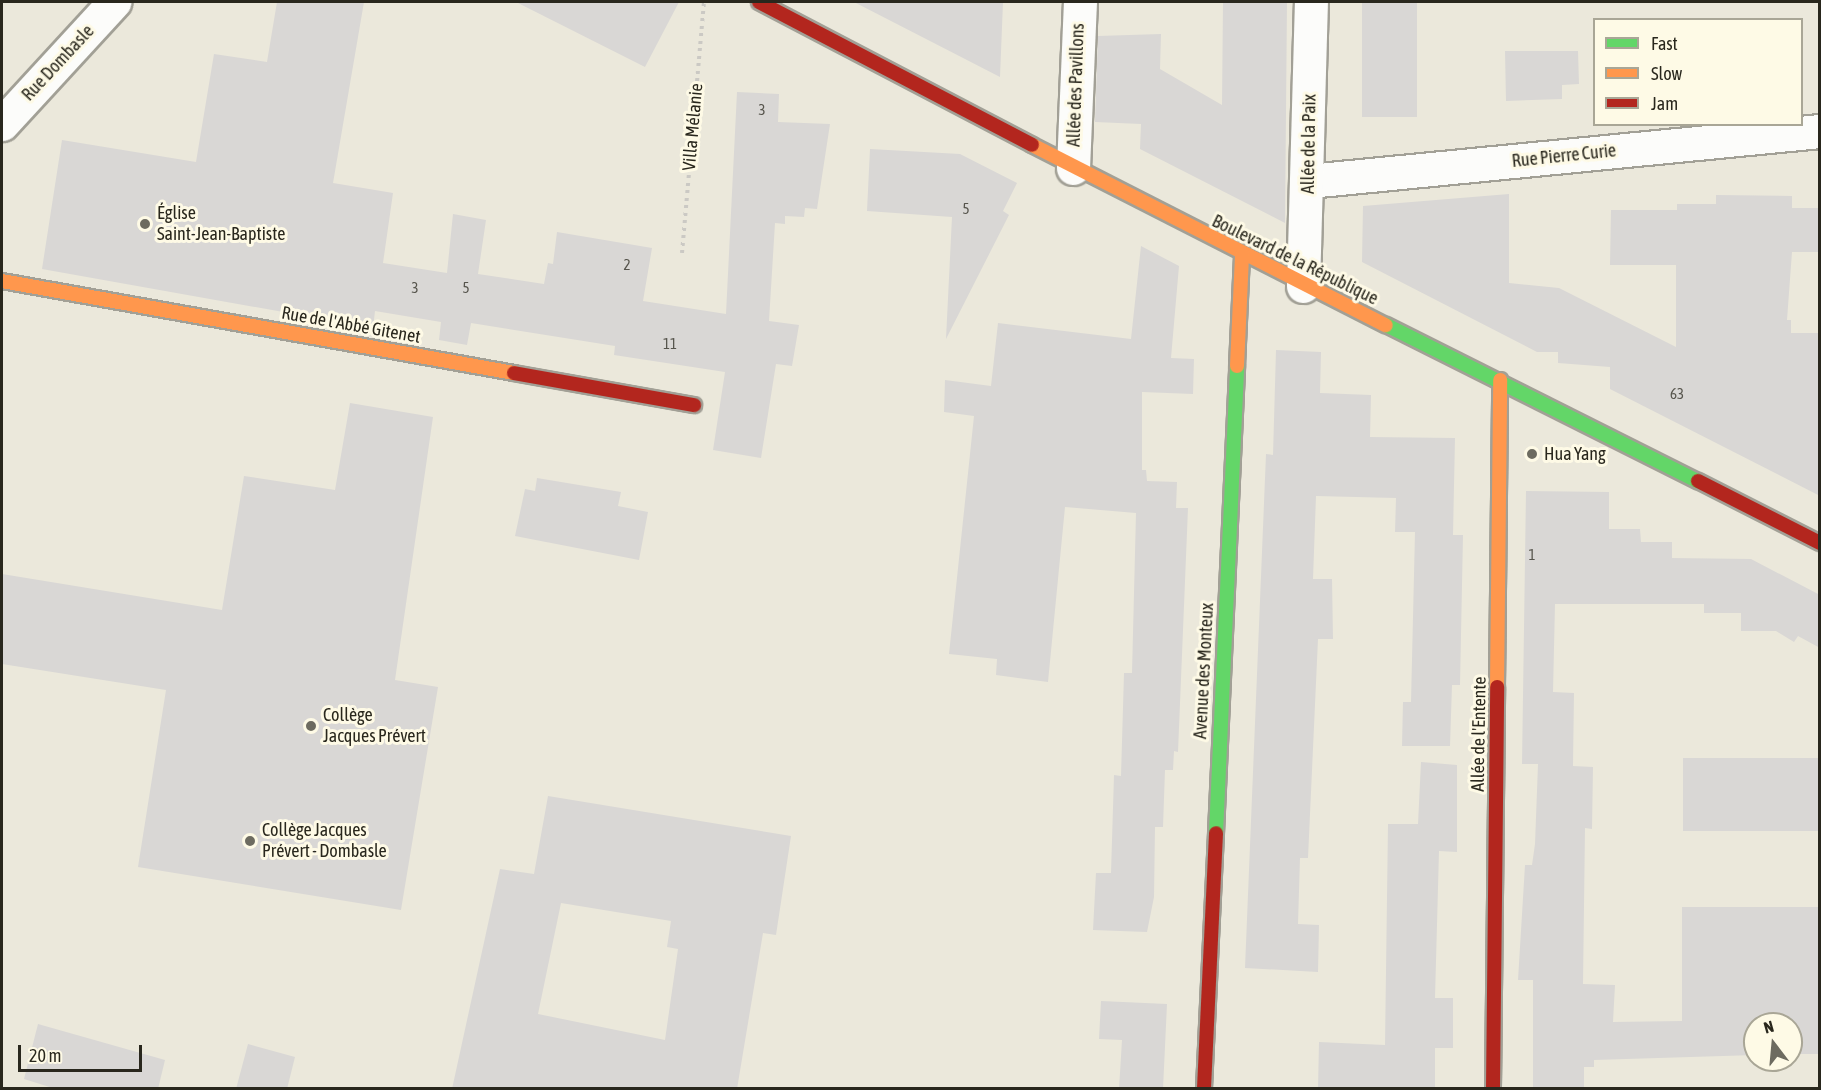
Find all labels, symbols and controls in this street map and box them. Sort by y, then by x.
legend [1593,18,1803,126]
street label: Rue Dombasle [17,21,99,105]
street label: Allée des Pavillons [1063,23,1089,147]
text: Fast [1651,33,1678,54]
text: Slow [1651,63,1682,84]
street label: Villa Mélanie [678,82,708,172]
text: Jam [1651,93,1678,114]
street label: Allée de la Paix [1297,94,1321,194]
house number: 3 [758,101,766,119]
street label: Rue Pierre Curie [1511,140,1617,172]
house number: 5 [962,200,970,218]
place label: Église Saint-Jean-Baptiste [157,203,285,246]
street label: Boulevard de la République [1208,210,1382,310]
marker: Église Saint-Jean-Baptiste [138,217,152,231]
house number: 2 [623,256,631,274]
house number: 3 [411,279,419,297]
house number: 5 [462,279,470,297]
street label: Rue de l'Abbé Gitenet [280,302,422,348]
house number: 11 [663,335,677,353]
house number: 63 [1670,385,1684,403]
place label: Hua Yang [1544,443,1606,465]
marker: Hua Yang [1525,447,1539,461]
house number: 1 [1528,546,1536,564]
street label: Avenue des Monteux [1190,602,1218,740]
street label: Allée de l'Entente [1467,676,1491,792]
place label: Collège Jacques Prévert [323,705,426,748]
marker: Collège Jacques Prévert [304,719,318,733]
place label: Collège Jacques Prévert - Dombasle [262,820,387,862]
marker: Collège Jacques Prévert - Dombasle [243,834,257,848]
north arrow [1743,1012,1803,1072]
text: N [1762,1017,1776,1037]
scale bar [21,1033,146,1071]
text: 20 m [29,1045,61,1066]

